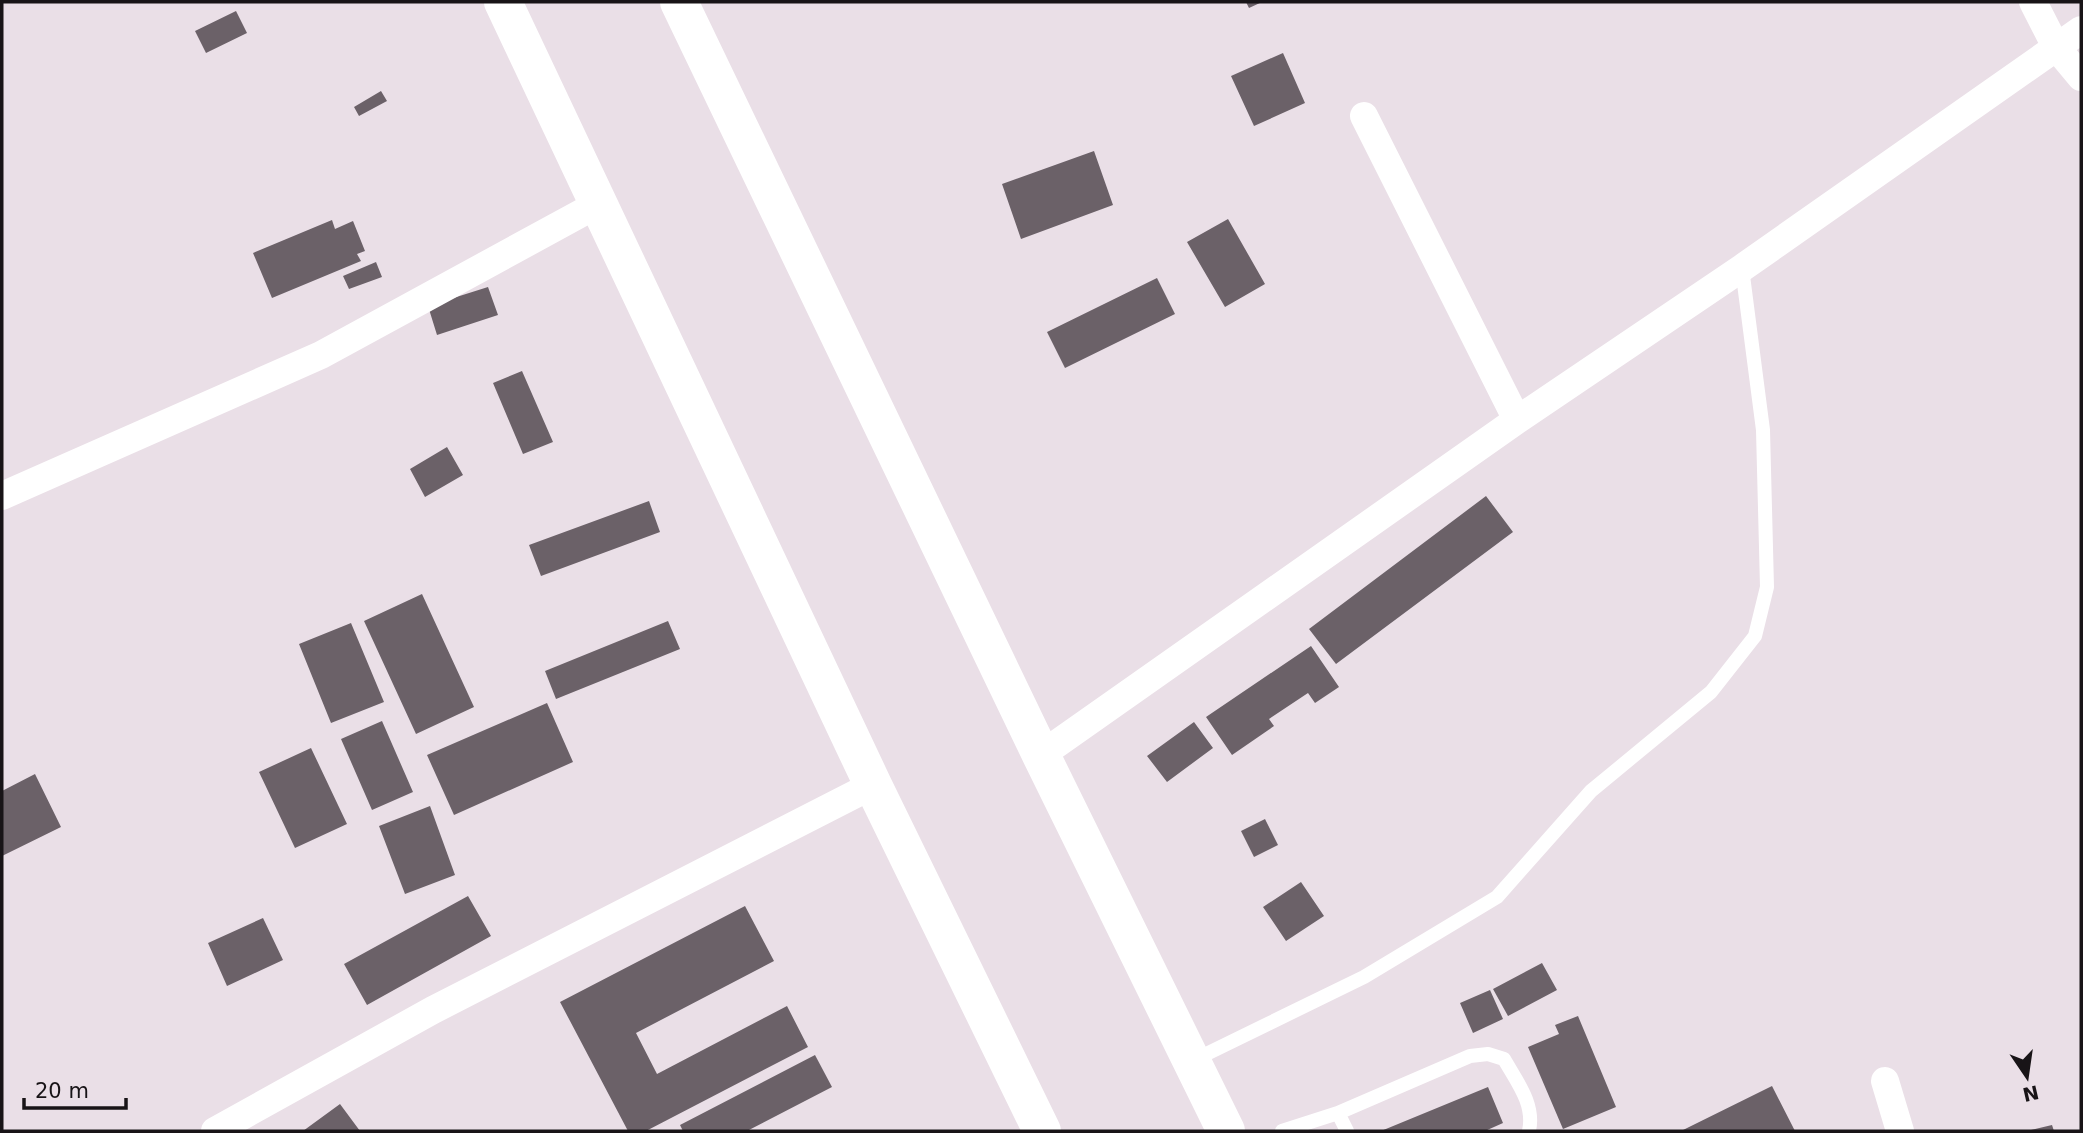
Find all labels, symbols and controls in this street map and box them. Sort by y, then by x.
north arrow [1992,1042,2062,1112]
scale bar [24,1066,126,1110]
text: 20 m [35,1079,89,1103]
text: N [2021,1081,2041,1106]

